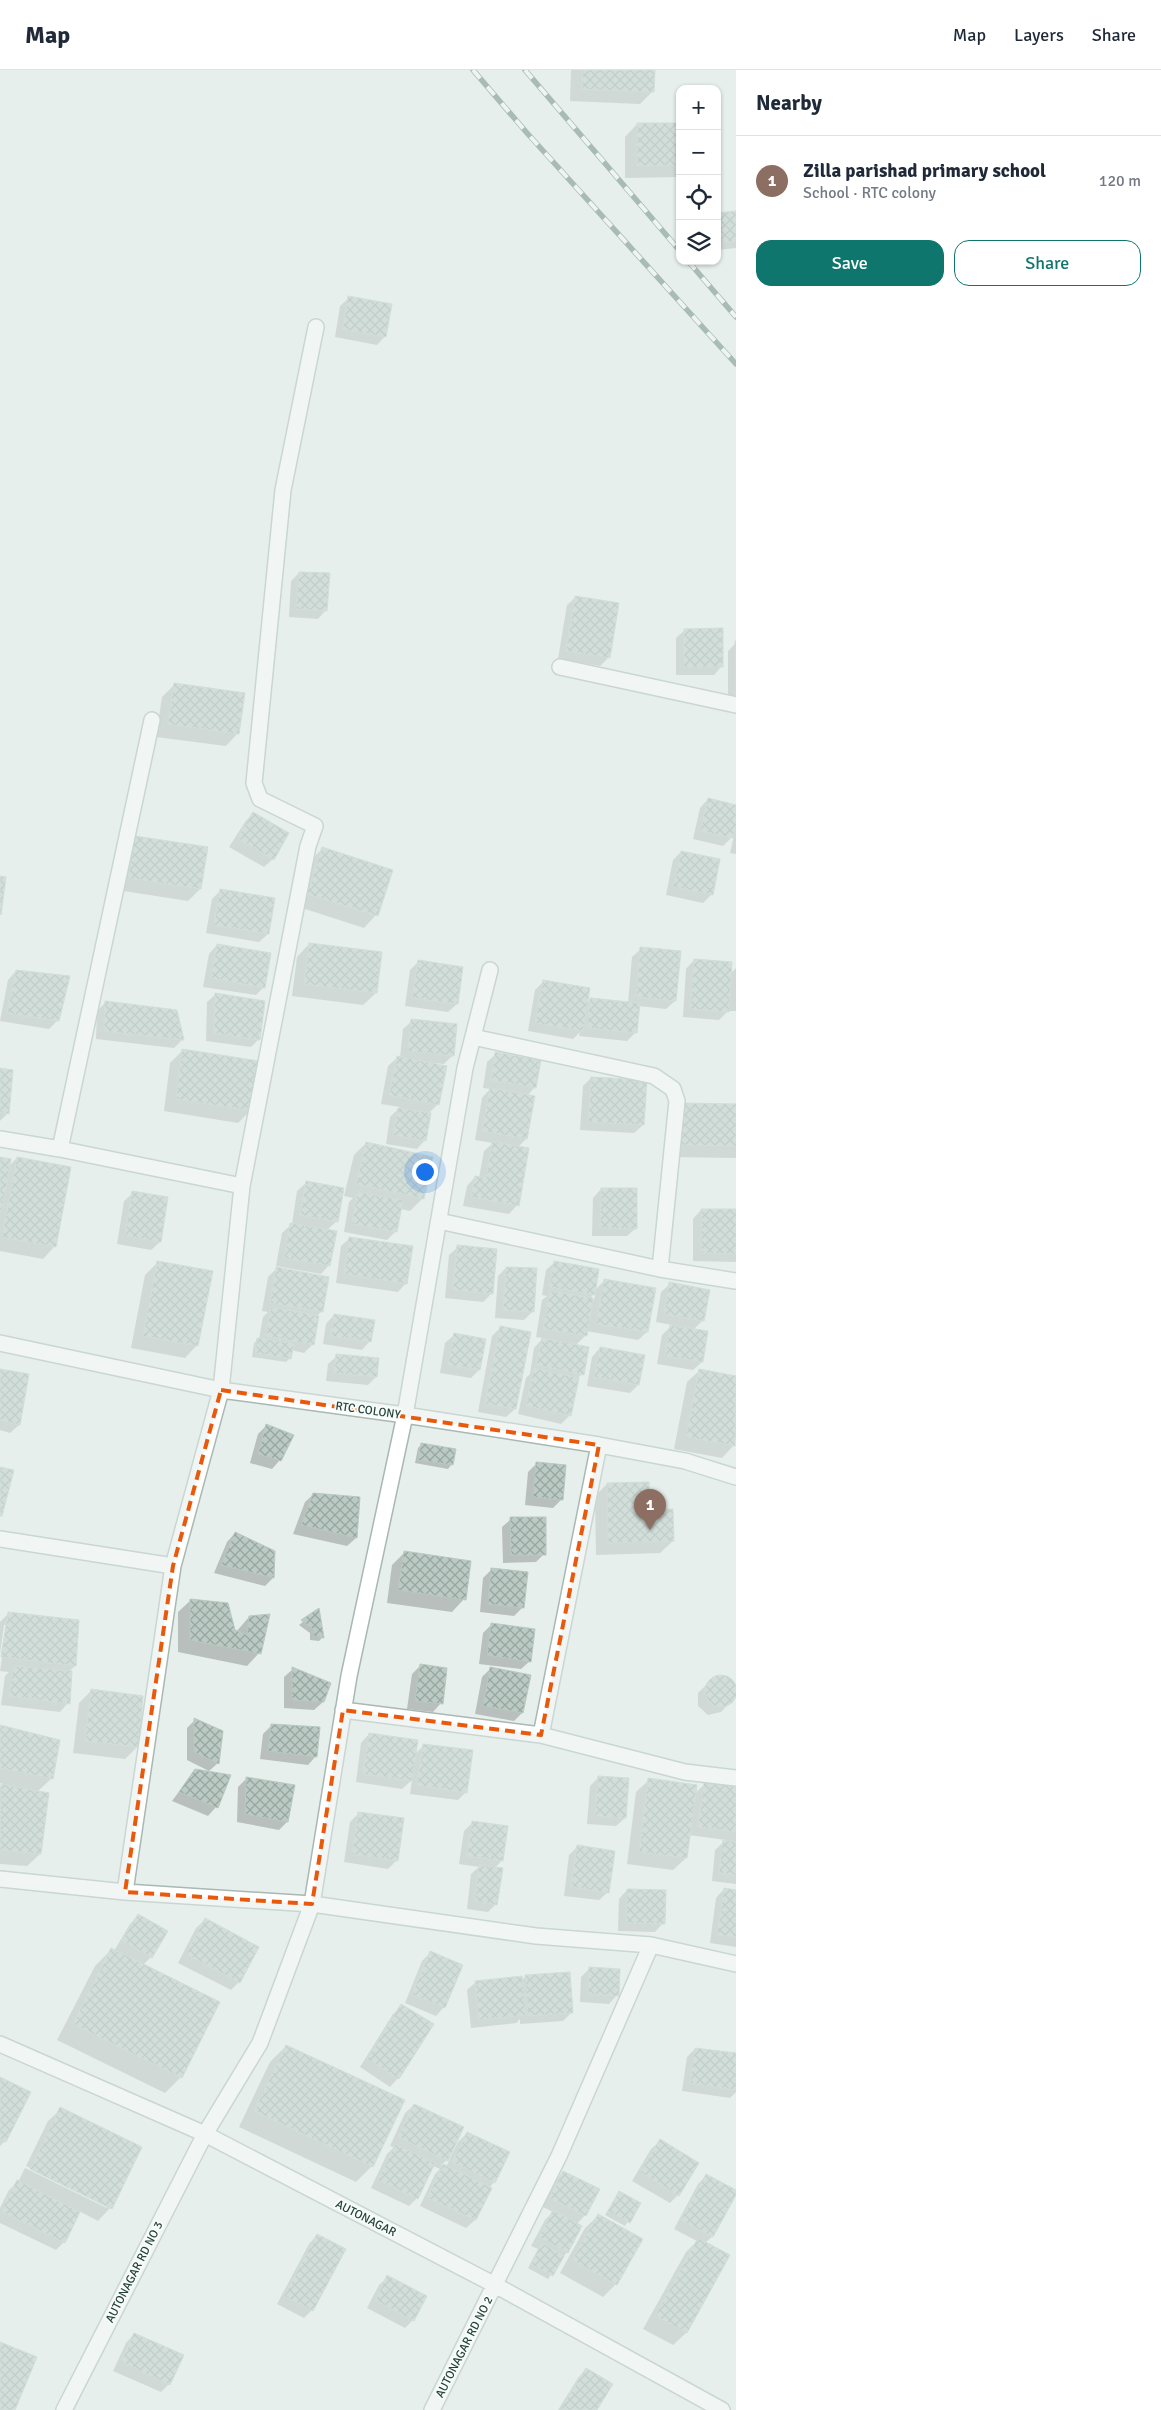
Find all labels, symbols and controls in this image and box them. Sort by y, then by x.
text: Map [25,20,70,50]
text: Map [953,24,986,46]
text: Layers [1014,24,1064,46]
text: Share [1092,24,1136,46]
map controls [676,85,721,265]
button: + [676,85,721,130]
text: Nearby [756,90,822,116]
button: − [676,130,721,175]
text: Zilla parishad primary school [803,159,1046,183]
text: 1 [768,171,776,191]
text: 120 m [1099,171,1141,191]
button: locate [676,175,721,220]
text: School · RTC colony [803,183,936,203]
button: layers [676,220,721,265]
button: Save [756,240,944,286]
button: Share [954,240,1141,286]
your location [412,1159,438,1185]
street label: RTC COLONY [334,1399,401,1422]
pin: 1 [634,1489,666,1530]
street label: AUTONAGAR [333,2197,399,2240]
street label: AUTONAGAR RD NO 3 [102,2219,166,2325]
street label: AUTONAGAR RD NO 2 [432,2294,496,2400]

